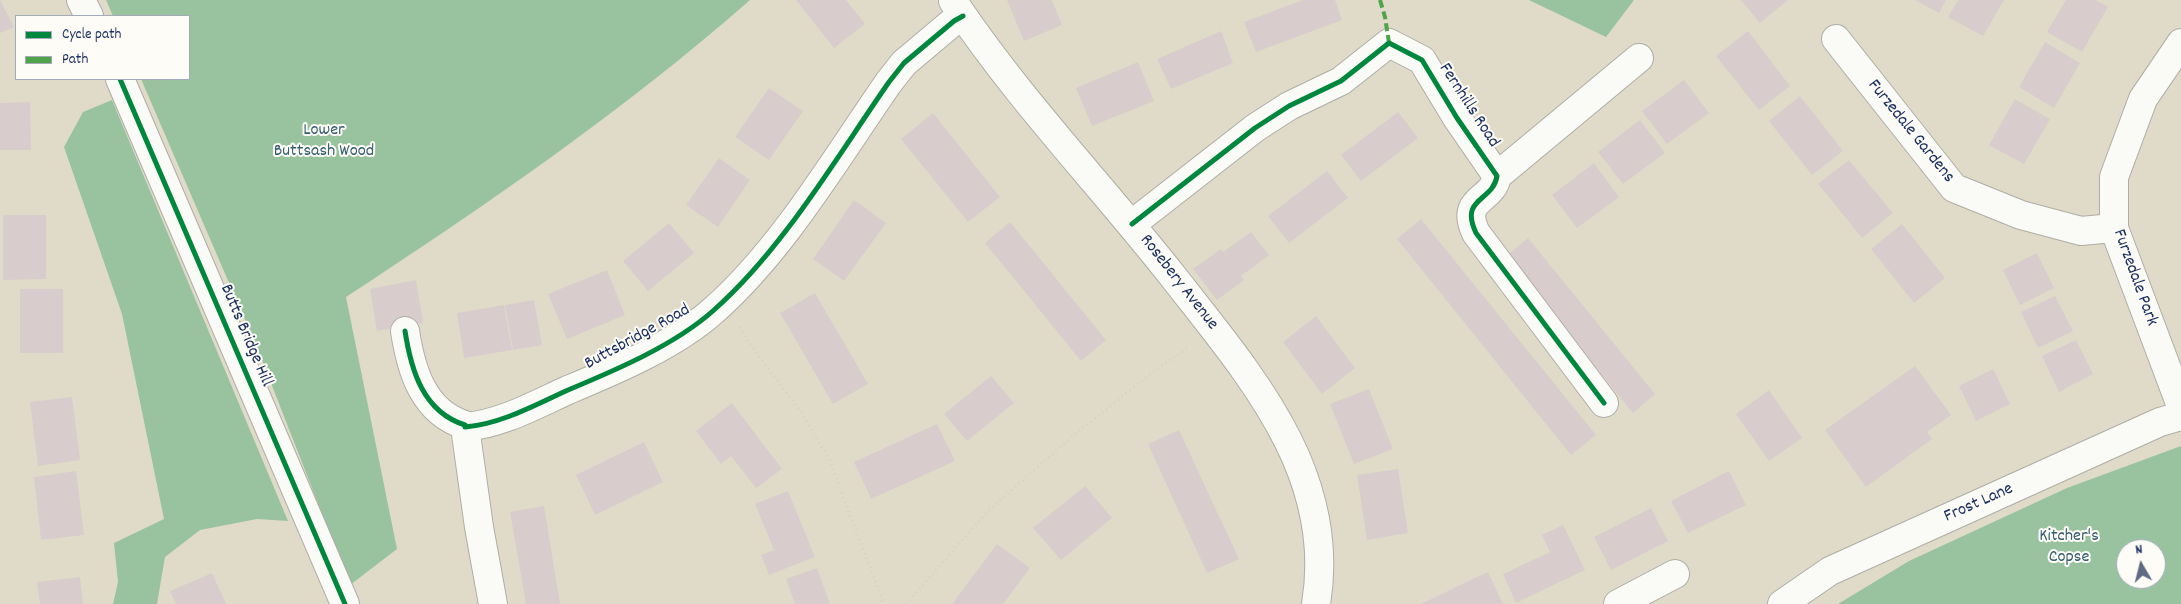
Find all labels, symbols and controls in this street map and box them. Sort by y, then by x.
legend [15,15,190,80]
text: Cycle path [62,24,121,46]
text: Path [62,49,88,71]
street label: Fernhills Road [1433,60,1503,152]
street label: Furzedale Gardens [1862,76,1958,188]
park label: Lower Buttsash Wood [274,121,374,163]
street label: Furzedale Park [2107,227,2161,329]
street label: Rosebery Avenue [1134,231,1222,335]
street label: Butts Bridge Hill [214,282,276,390]
street label: Buttsbridge Road [582,300,694,376]
street label: Frost Lane [1941,479,2017,529]
park label: Kitcher's Copse [2039,527,2099,570]
north arrow [2116,539,2166,589]
text: N [2134,540,2144,561]

